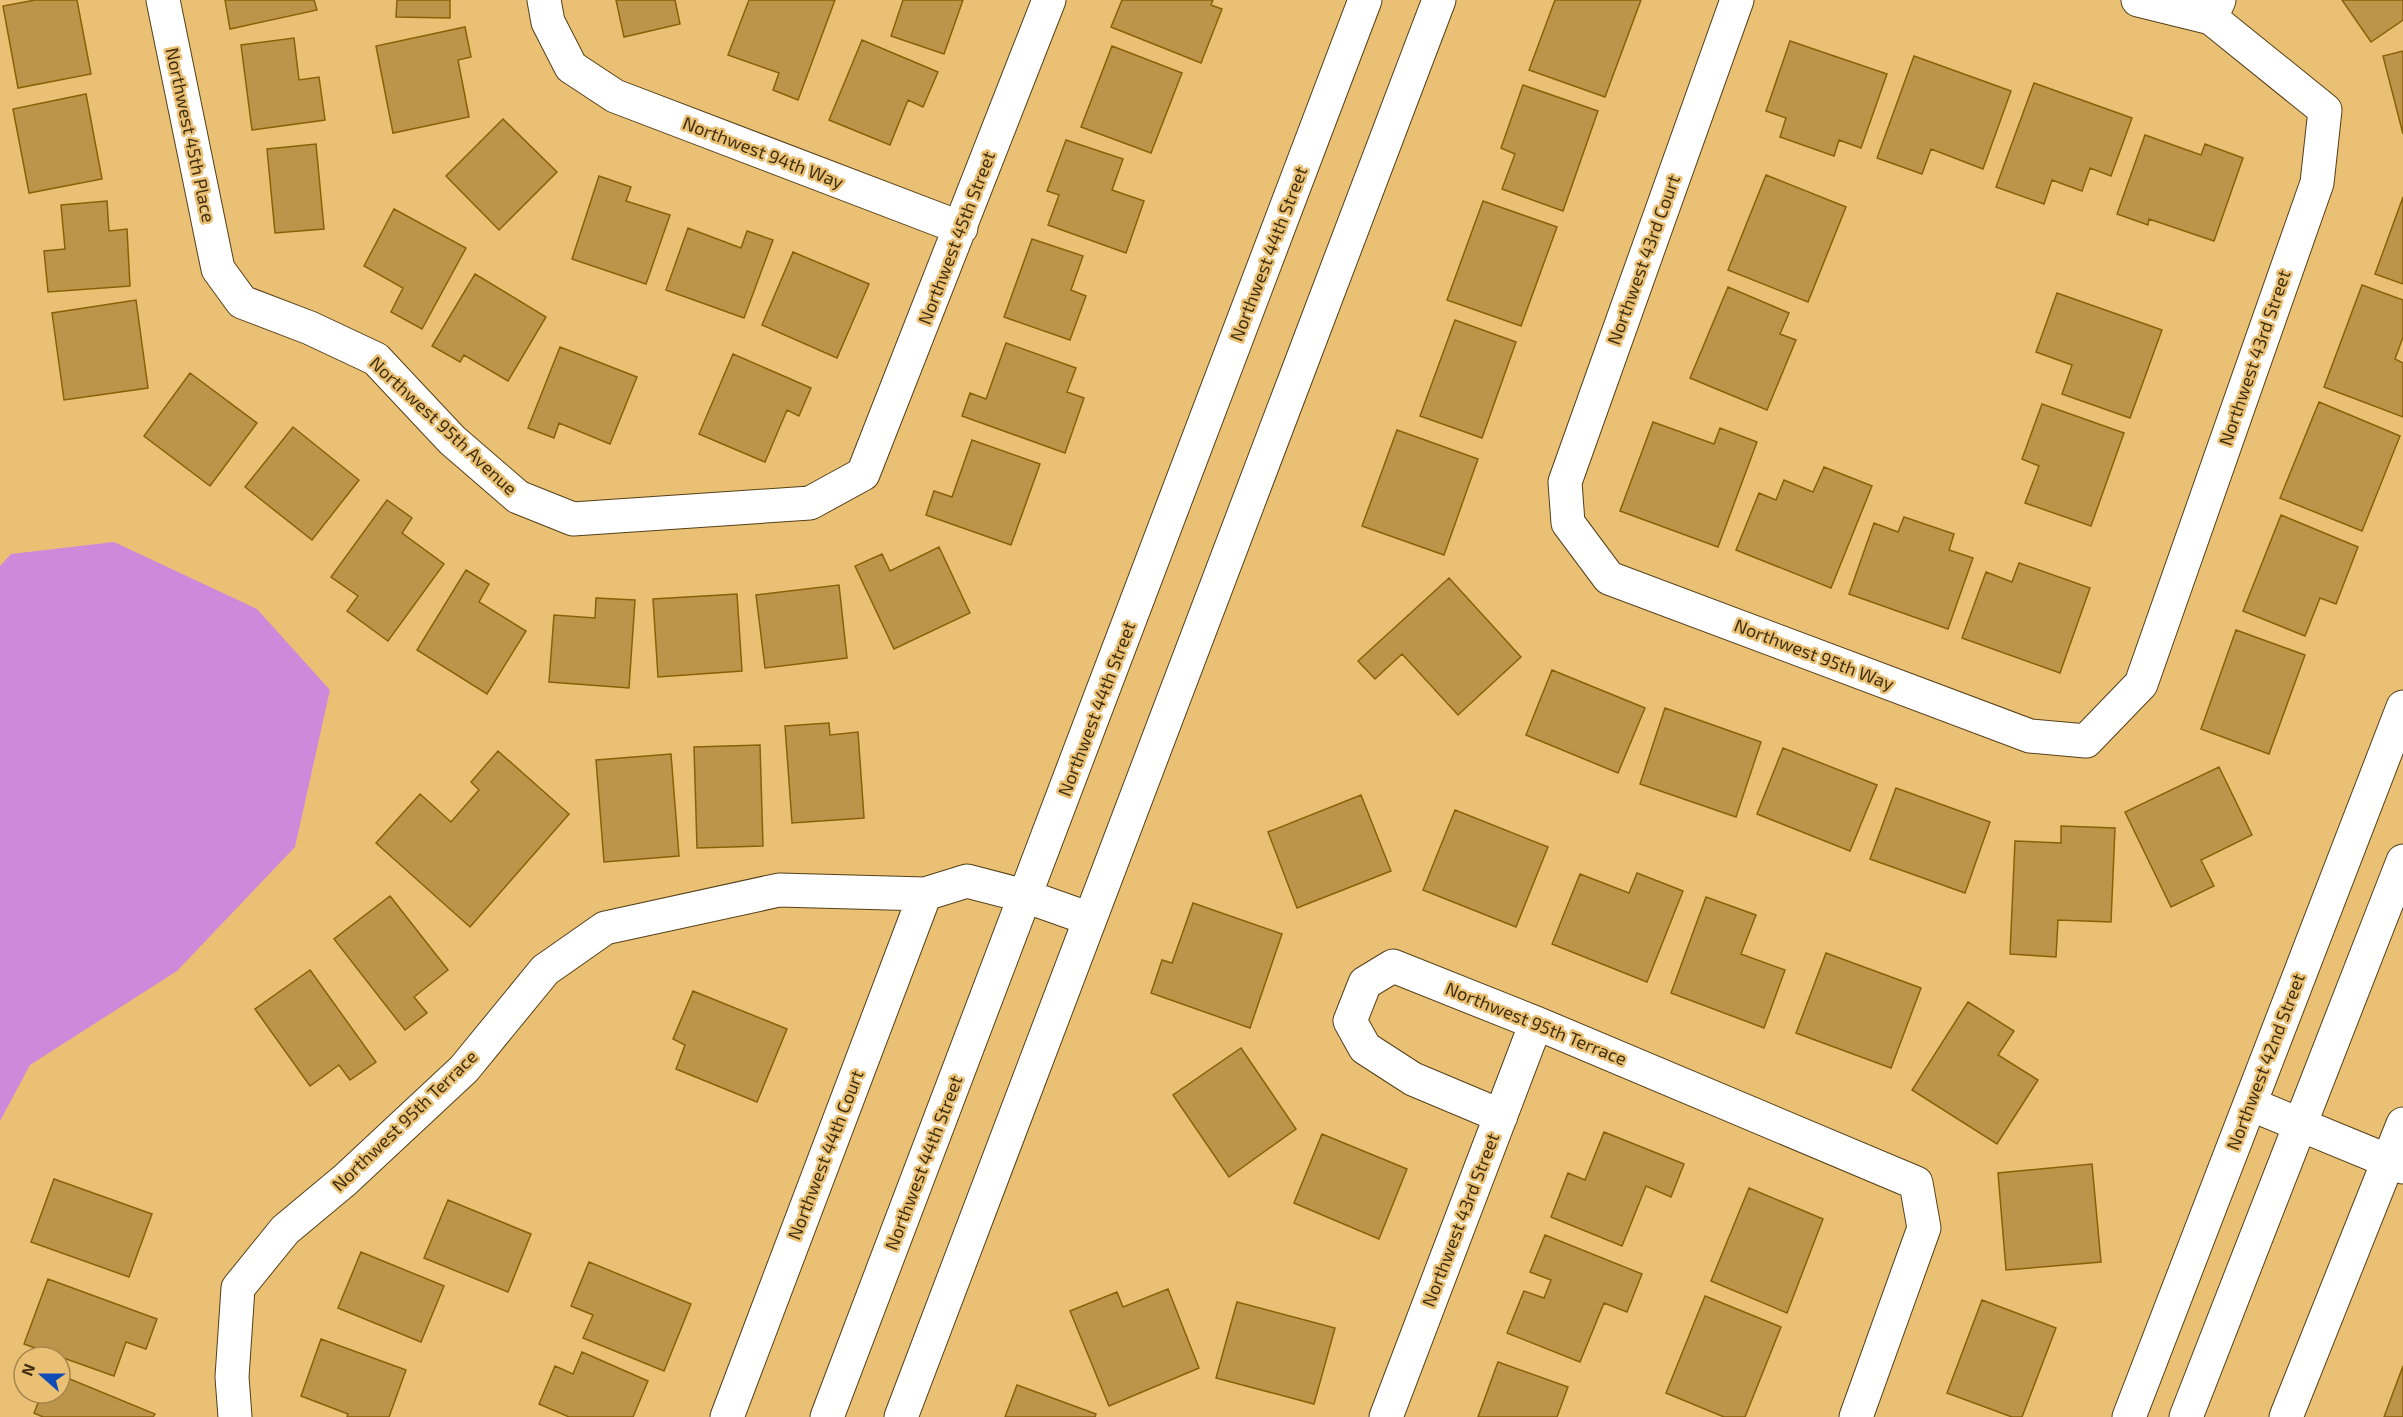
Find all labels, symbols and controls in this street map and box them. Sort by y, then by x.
street label: Northwest 45th Place [162,45,220,224]
street label: Northwest 94th Way [680,111,847,193]
street label: Northwest 45th Street [913,148,999,327]
street label: Northwest 44th Street [1225,163,1312,344]
street label: Northwest 43rd Court [1602,172,1684,348]
street label: Northwest 43rd Street [2214,267,2295,448]
street label: Northwest 95th Avenue [366,351,522,499]
street label: Northwest 95th Way [1731,613,1898,695]
street label: Northwest 44th Street [1053,618,1140,799]
street label: Northwest 42nd Street [2221,970,2309,1153]
street label: Northwest 95th Terrace [1443,977,1630,1070]
street label: Northwest 95th Terrace [327,1045,482,1195]
street label: Northwest 44th Court [783,1066,868,1243]
street label: Northwest 44th Street [880,1072,967,1253]
street label: Northwest 43rd Street [1417,1130,1503,1310]
north arrow [12,1345,72,1405]
text: N [17,1361,38,1378]

